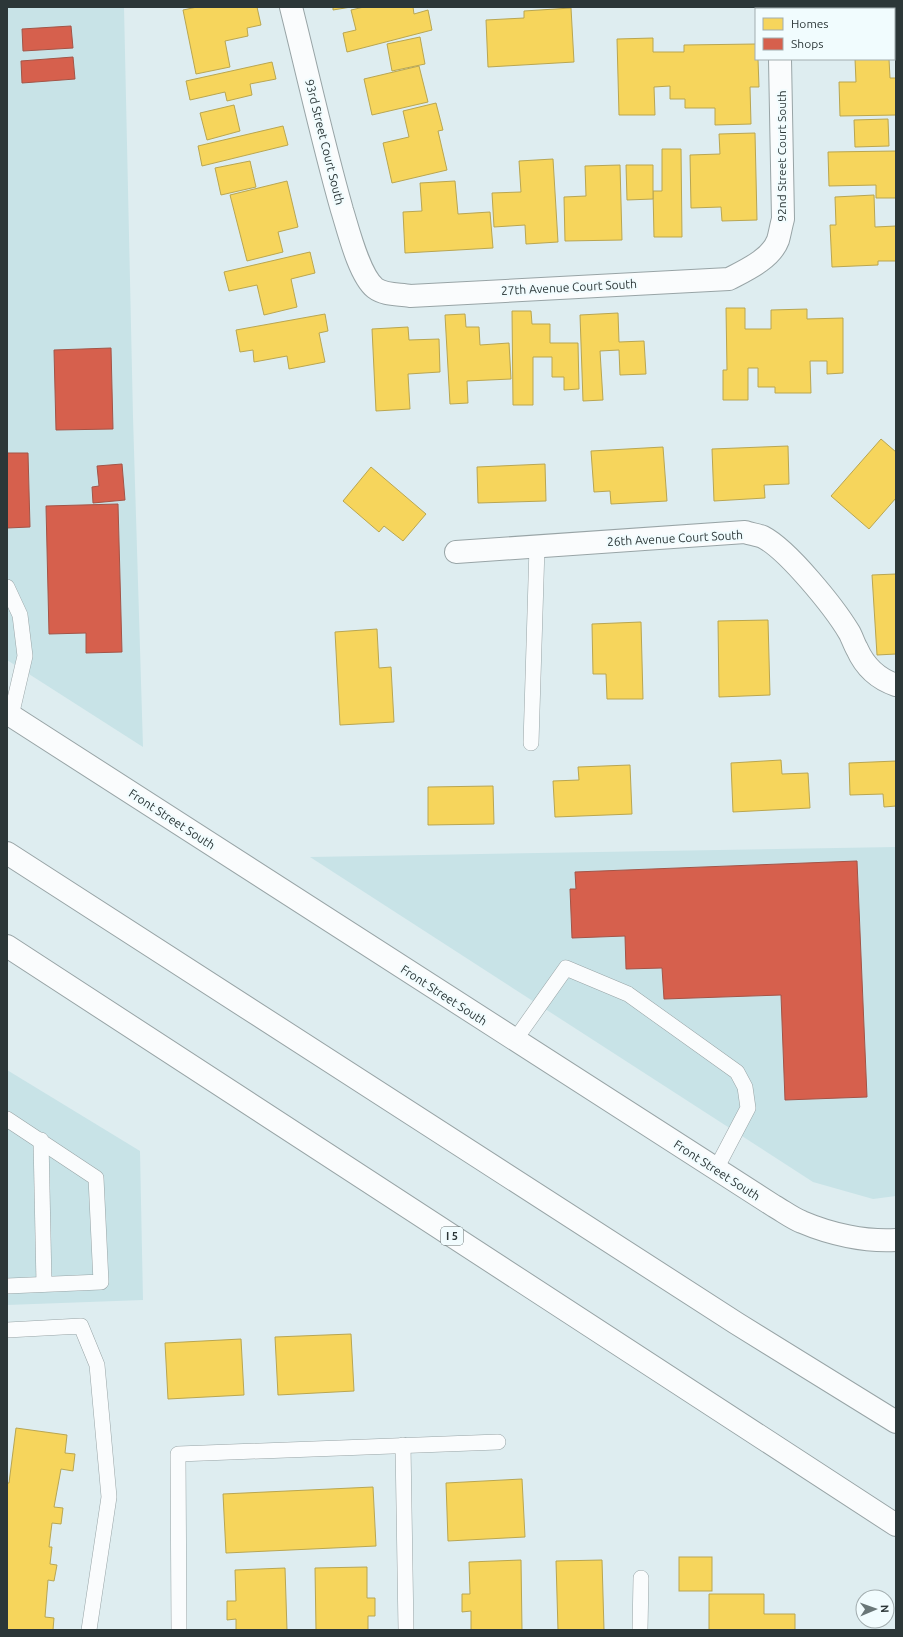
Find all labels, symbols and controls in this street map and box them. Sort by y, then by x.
legend [755,8,895,60]
text: Homes [791,17,829,30]
text: Shops [791,37,823,50]
street label: 93rd Street Court South [303,78,347,206]
street label: 92nd Street Court South [775,90,788,222]
street label: 27th Avenue Court South [501,277,637,297]
street label: 26th Avenue Court South [607,528,743,548]
street label: Front Street South [127,786,217,852]
street label: Front Street South [399,962,489,1028]
street label: Front Street South [672,1137,762,1203]
road number: I 5 [441,1227,463,1245]
north arrow [855,1589,895,1629]
text: N [879,1604,891,1613]

